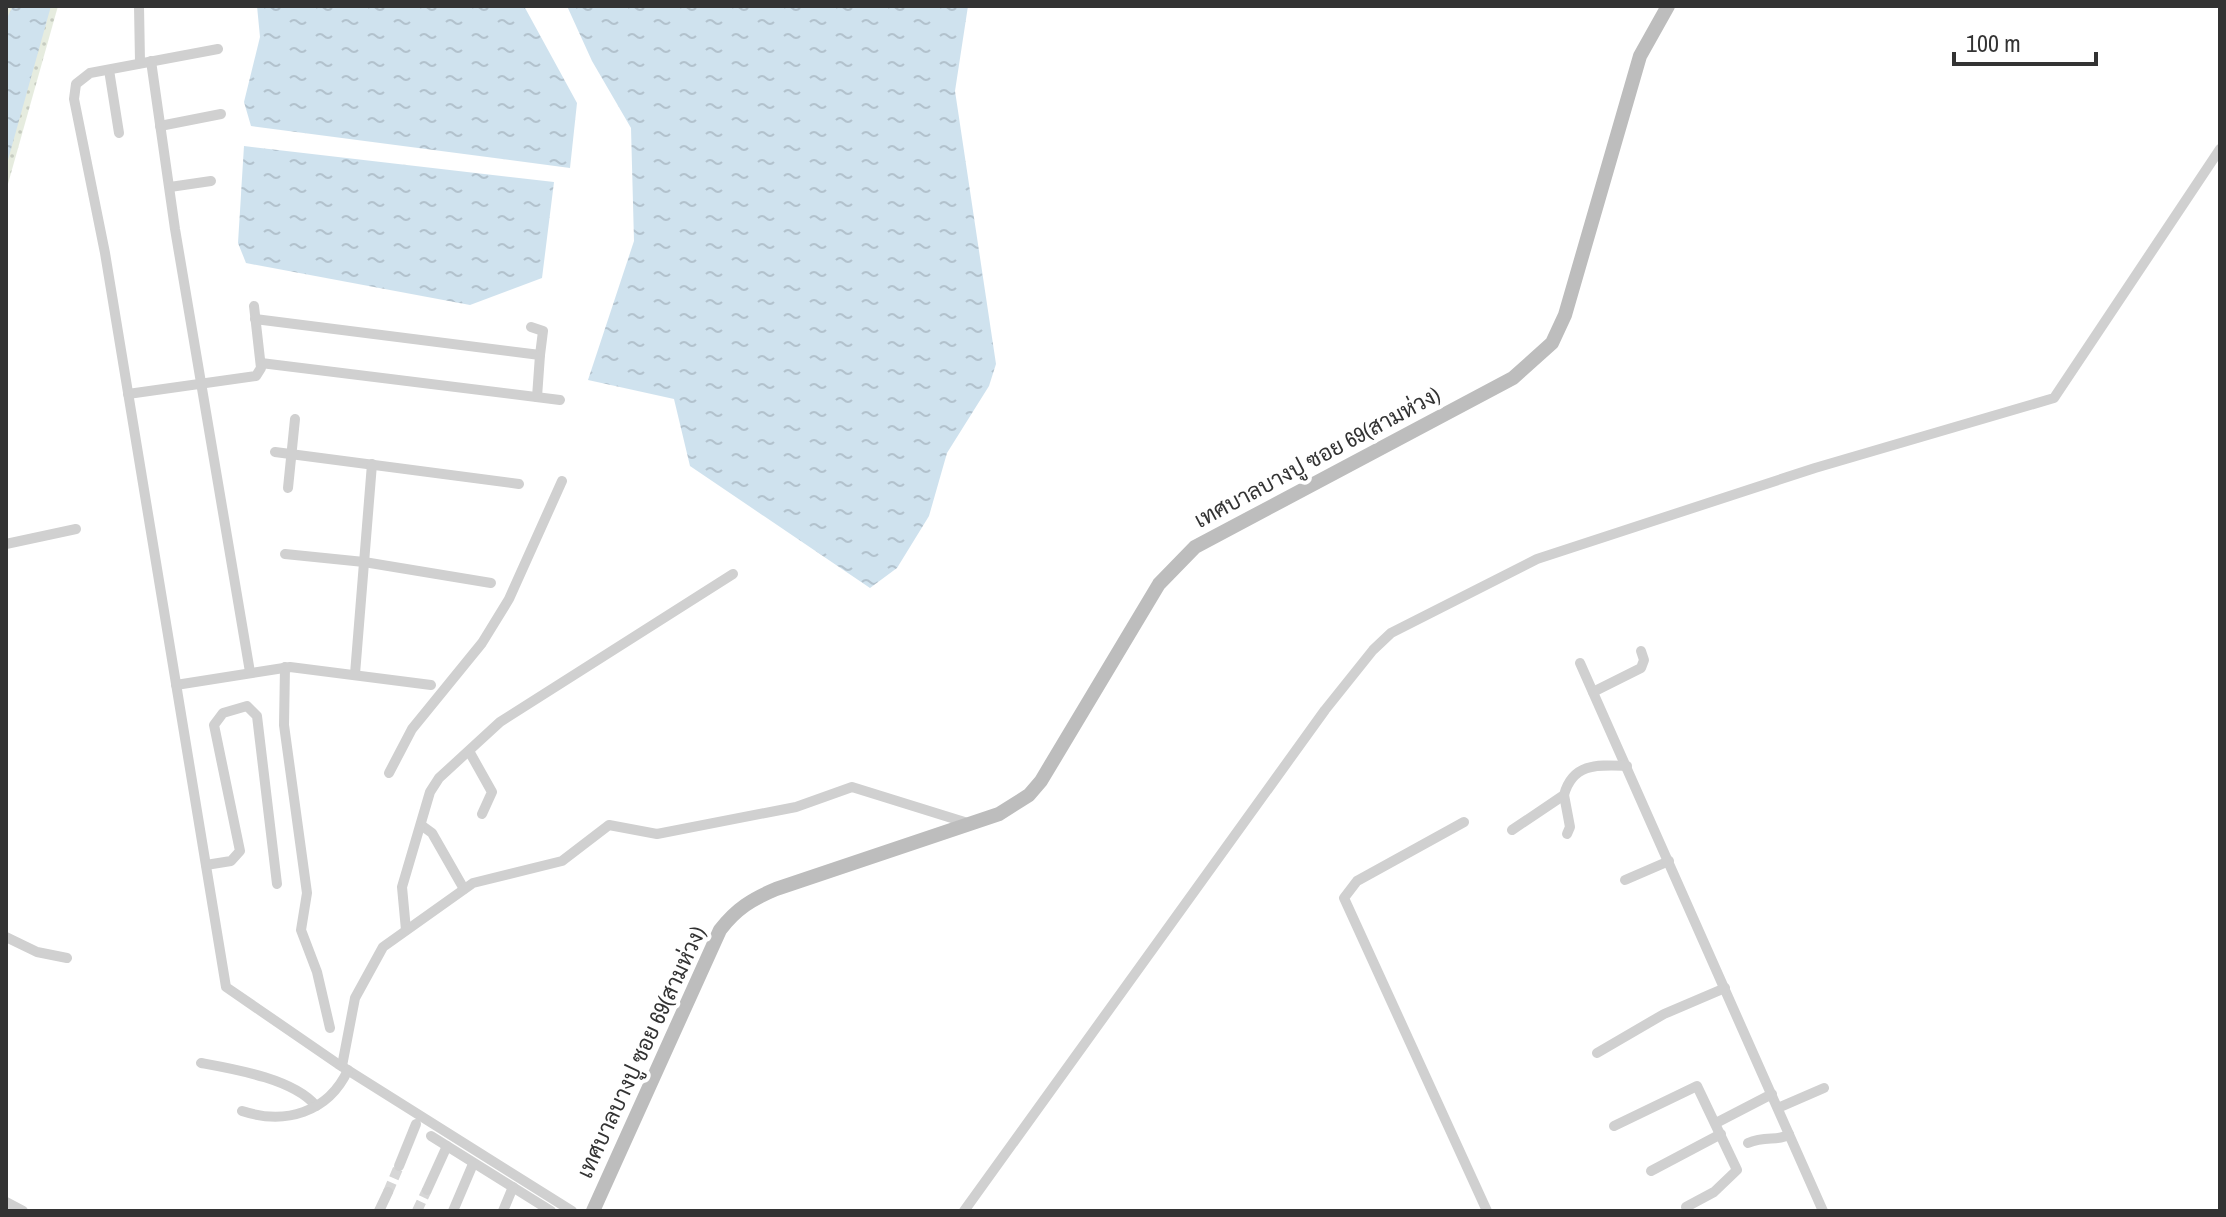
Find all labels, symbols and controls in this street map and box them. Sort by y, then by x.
scale bar [1954,16,2096,66]
text: 100 m [1966,27,2021,59]
street label: เทศบาลบางปู ซอย 69(สามห่วง) [1189,379,1446,536]
street label: เทศบาลบางปู ซอย 69(สามห่วง) [569,921,714,1183]

